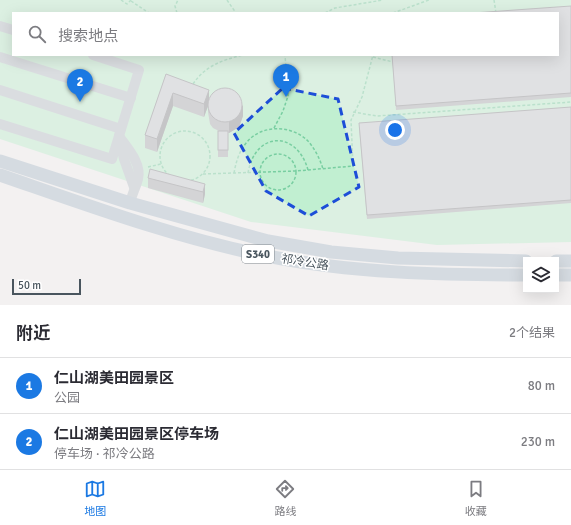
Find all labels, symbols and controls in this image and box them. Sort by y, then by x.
search box [12,12,559,56]
icon: search [26,23,48,45]
text: 搜索地点 [58,27,118,45]
pin: 1 [273,64,299,97]
pin: 2 [67,69,93,102]
your location [385,120,405,140]
road number: S340 [242,245,274,263]
street label: 祁冷公路 [280,251,330,274]
map controls [523,257,559,293]
button: layers [523,257,559,293]
scale bar [12,277,81,296]
text: 50 m [18,279,41,292]
text: 附近 [16,323,50,344]
text: 2个结果 [509,325,555,341]
text: 仁山湖美田园景区 [54,369,174,387]
text: 1 [25,378,33,394]
text: 80 m [528,378,555,394]
text: 公园 [54,390,80,406]
text: 仁山湖美田园景区停车场 [54,425,219,443]
text: 2 [25,434,33,450]
text: 230 m [521,434,555,450]
text: 停车场 · 祁冷公路 [54,446,155,462]
tab: 地图 [84,478,106,518]
tab: 路线 [274,478,296,518]
tab: 收藏 [465,478,487,518]

